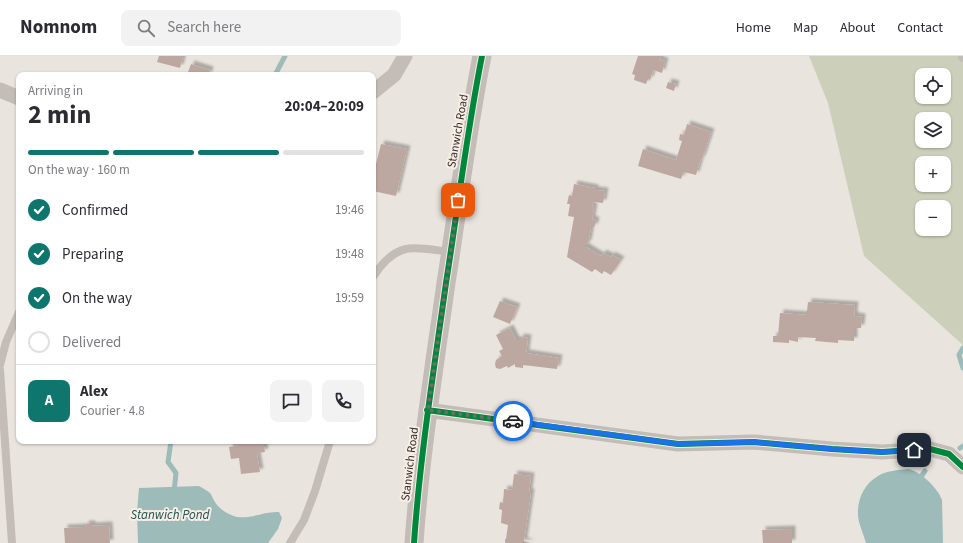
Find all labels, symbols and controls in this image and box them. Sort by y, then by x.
search box [121,10,401,46]
text: Nomnom [20,14,97,41]
icon: search [135,17,157,39]
text: Search here [167,17,241,38]
text: Home [736,18,771,38]
text: Map [793,18,818,38]
text: About [840,18,875,38]
text: Contact [897,18,943,38]
map controls [915,68,951,236]
button: locate [915,68,951,104]
text: Arriving in [28,82,83,100]
street label: Stanwich Road [443,93,473,169]
text: 2 min [28,96,91,133]
text: 20:04–20:09 [284,96,364,117]
button: layers [915,112,951,148]
button: + [915,156,951,192]
text: On the way · 160 m [28,161,130,179]
pin [441,183,475,217]
icon: bag [447,189,469,211]
icon: check [28,199,50,221]
text: Confirmed [62,200,128,221]
button: − [915,200,951,236]
text: 19:46 [335,201,364,219]
icon: check [28,243,50,265]
text: Preparing [62,244,123,265]
text: 19:48 [335,245,364,263]
icon: check [28,287,50,309]
text: On the way [62,288,132,309]
text: 19:59 [335,289,364,307]
text: Delivered [62,332,121,353]
button: chat [270,380,312,422]
button: phone [322,380,364,422]
text: Alex [80,381,108,402]
text: A [45,390,53,411]
courier [493,401,533,441]
text: Courier · 4.8 [80,402,145,420]
icon: car [502,410,524,432]
street label: Stanwich Road [397,426,423,502]
pin [897,433,931,467]
icon: home [903,439,925,461]
water label: Stanwich Pond [130,506,211,524]

